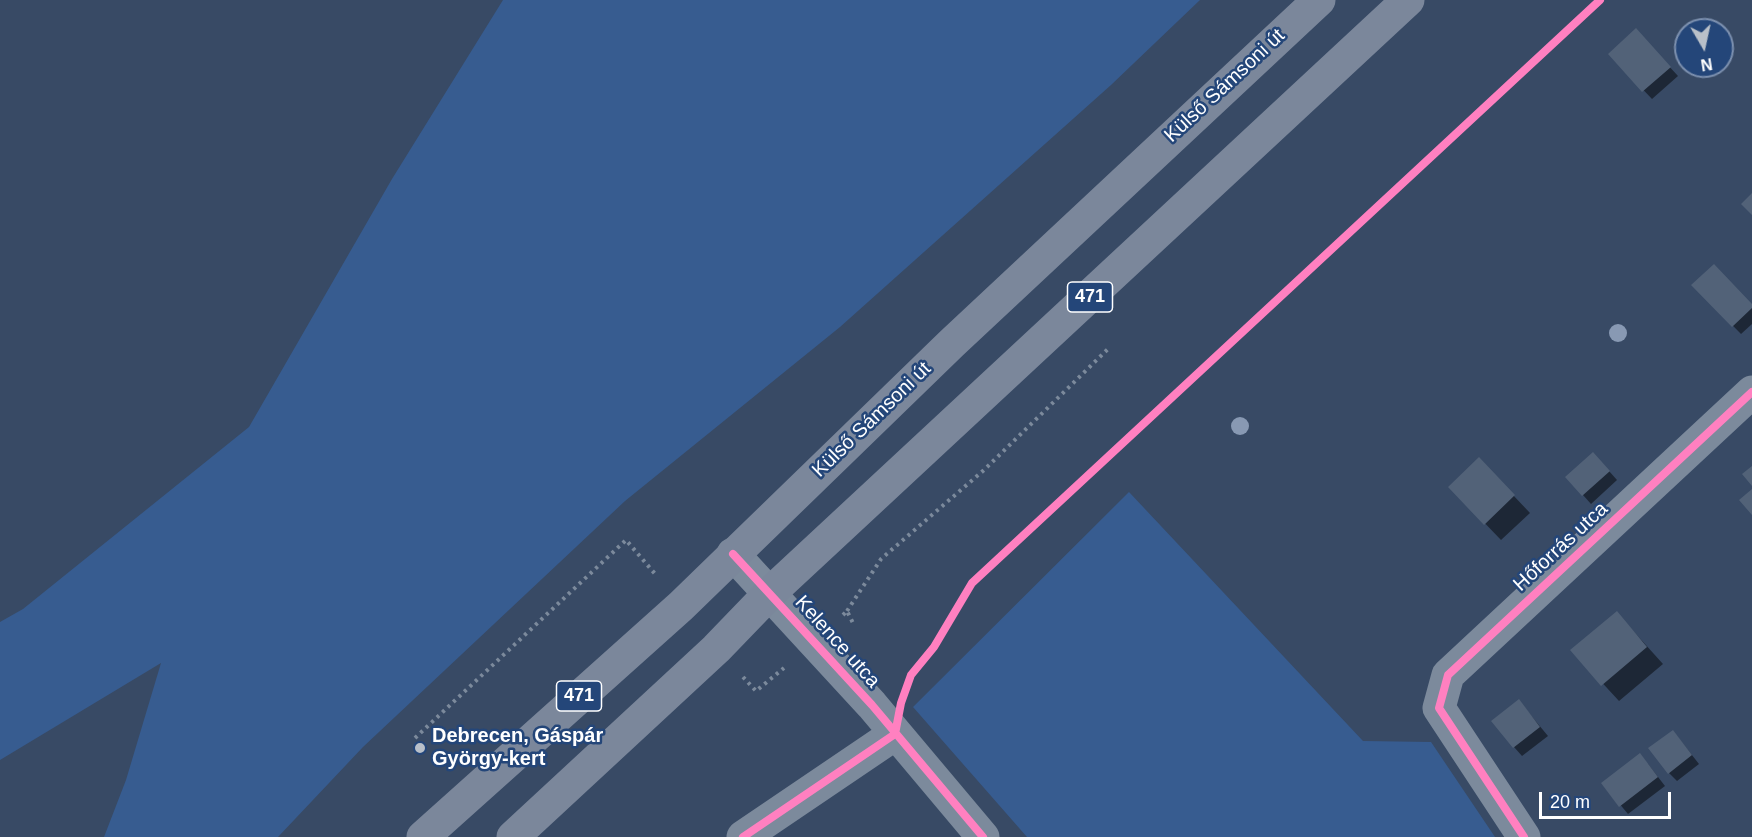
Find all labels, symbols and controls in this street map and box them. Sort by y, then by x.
north arrow [1674,18,1734,78]
street label: Külső Sámsoni út [1160,24,1290,148]
text: N [1700,55,1714,74]
road number: 471 [1068,282,1112,312]
street label: Külső Sámsoni út [808,357,936,483]
street label: Hőforrás utca [1509,497,1613,597]
street label: Kelence utca [789,591,885,693]
road number: 471 [556,681,602,711]
place label: Debrecen, Gáspár György-kert [432,724,603,771]
marker: Debrecen, Gáspár György-kert [413,741,427,755]
scale bar [1542,780,1674,818]
text: 20 m [1550,792,1590,812]

